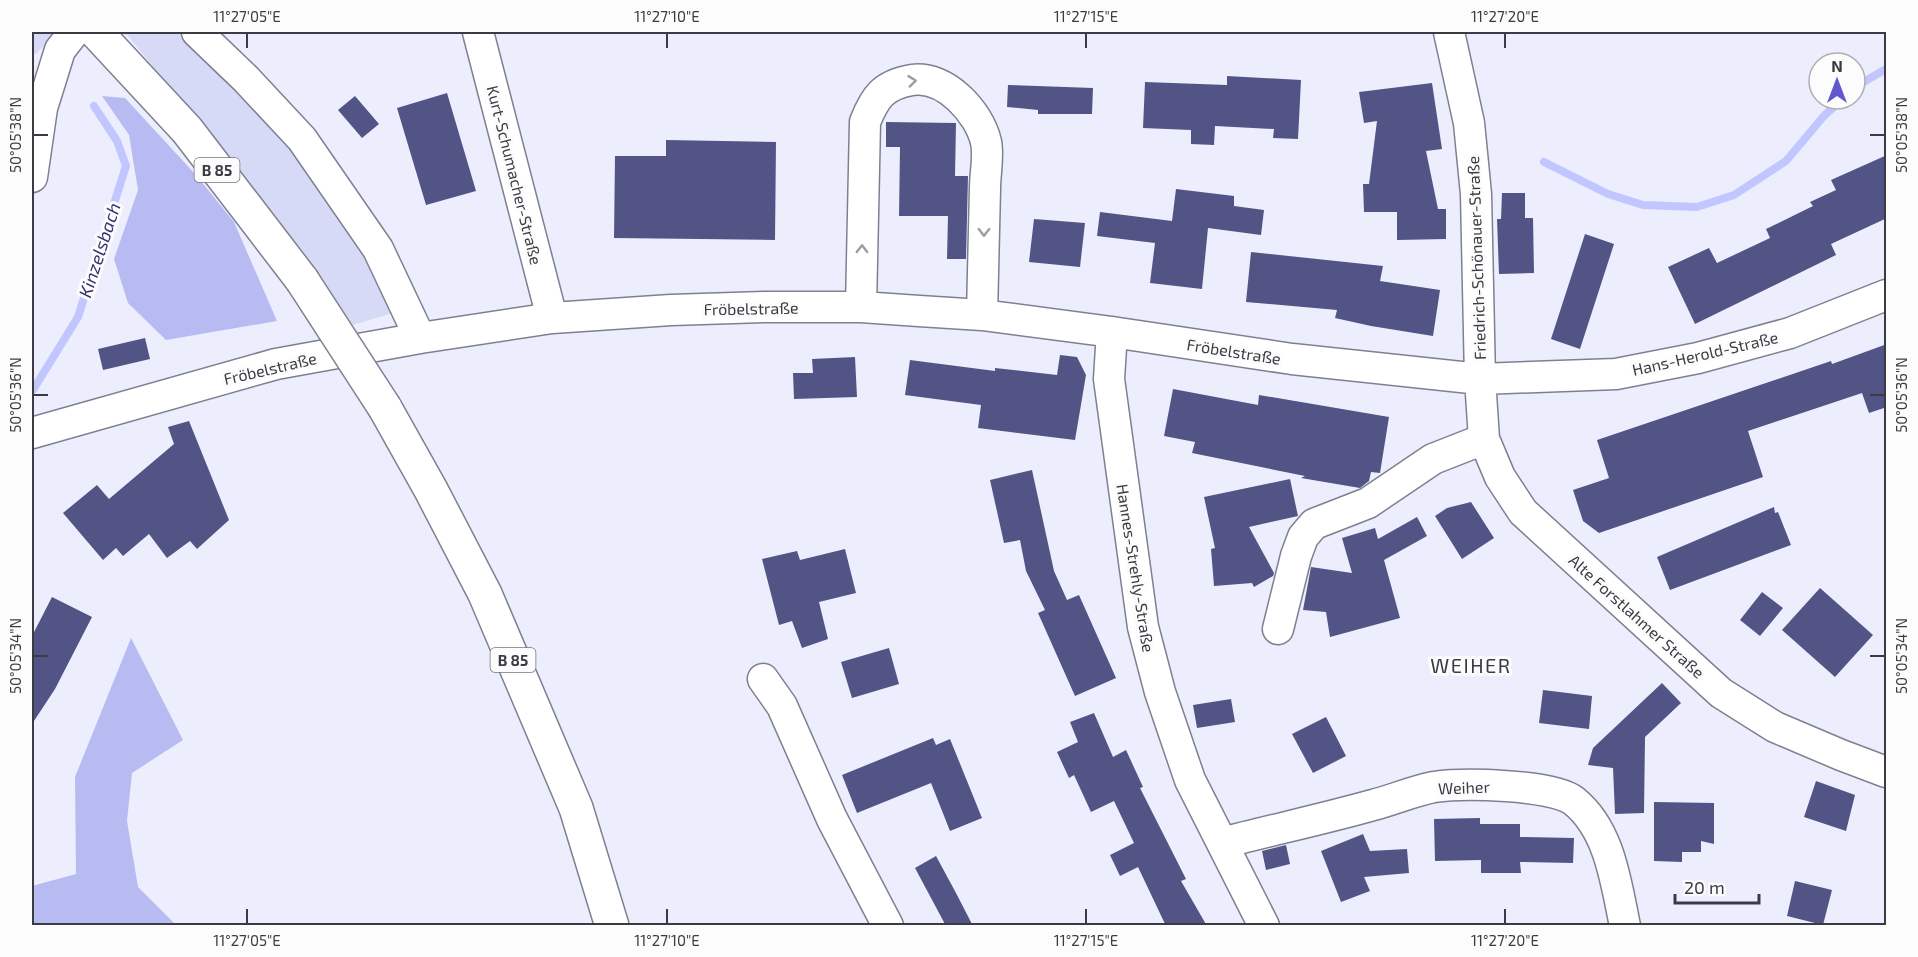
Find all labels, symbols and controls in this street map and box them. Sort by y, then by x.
text: 11°27'05"E [213,7,281,25]
text: 11°27'10"E [634,7,700,25]
text: 11°27'15"E [1054,7,1118,25]
text: 11°27'20"E [1471,7,1539,25]
north arrow [1807,51,1867,111]
text: N [1831,56,1843,75]
one-way arrow [907,75,917,88]
street label: Kurt-Schumacher-Straße [484,83,546,267]
text: 50°05'38"N [6,97,24,173]
text: 50°05'38"N [1892,97,1910,173]
street label: Friedrich-Schönauer-Straße [1463,156,1489,360]
road number: B 85 [194,158,240,182]
water label: Kinzelsbach [73,200,125,300]
one-way arrow [978,228,990,237]
one-way arrow [856,244,869,253]
street label: Fröbelstraße [703,298,799,318]
street label: Hans-Herold-Straße [1630,327,1780,379]
street label: Fröbelstraße [1186,334,1282,368]
street label: Fröbelstraße [222,348,318,388]
text: 50°05'36"N [6,357,24,433]
text: 50°05'36"N [1892,357,1910,433]
street label: Hannes-Strehly-Straße [1113,482,1159,654]
street label: Alte Forstlahmer Straße [1565,550,1709,682]
text: 50°05'34"N [6,618,24,694]
text: 50°05'34"N [1892,618,1910,694]
road number: B 85 [490,648,536,672]
district label: WEIHER [1430,653,1512,677]
street label: Weiher [1438,777,1491,797]
scale bar [1675,867,1759,905]
text: 20 m [1684,876,1725,898]
text: 11°27'05"E [213,931,281,949]
text: 11°27'10"E [634,931,700,949]
text: 11°27'15"E [1054,931,1118,949]
text: 11°27'20"E [1471,931,1539,949]

